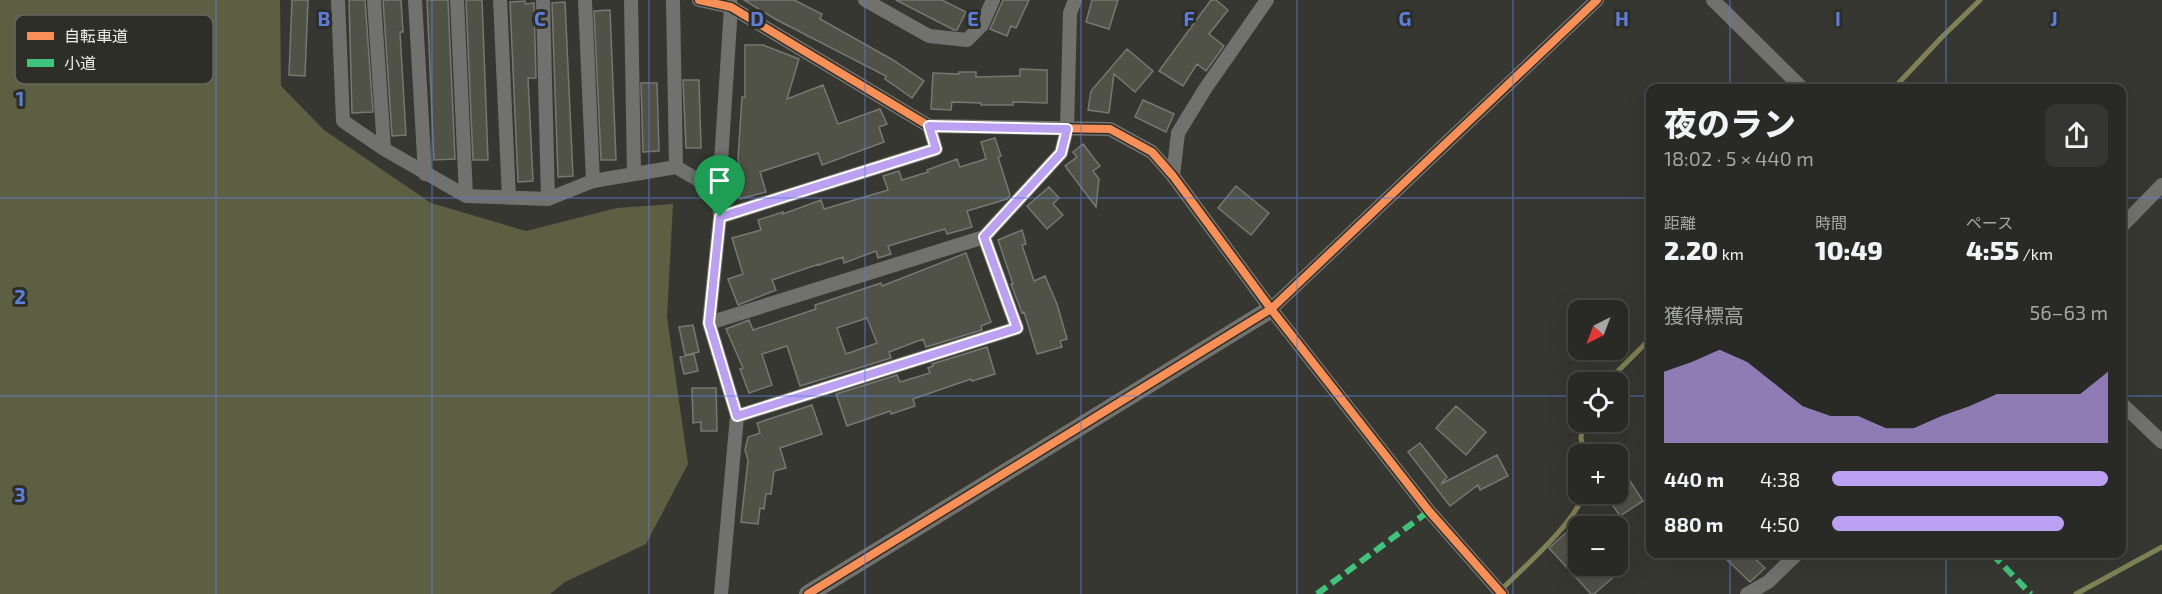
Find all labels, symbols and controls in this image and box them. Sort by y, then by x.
text: B [318,6,330,30]
text: C [534,6,546,30]
text: D [750,6,764,30]
text: E [967,6,979,30]
text: F [1183,6,1195,30]
text: G [1399,6,1411,30]
text: H [1615,6,1629,30]
text: I [1835,6,1841,30]
text: J [2050,6,2058,30]
legend [15,15,213,84]
text: 自転車道 [64,26,128,45]
text: 小道 [64,53,96,72]
text: 1 [16,86,24,110]
text: 夜のラン [1664,103,1796,143]
button: share [2045,104,2108,167]
text: 18:02 · 5 × 440 m [1664,146,1814,170]
pin [694,155,745,217]
icon: arrive [703,164,736,197]
text: 距離 [1664,213,1696,232]
text: 時間 [1815,213,1847,232]
text: ペース [1966,213,2013,232]
text: 2.20 [1664,234,1718,265]
text: 10:49 [1815,234,1883,265]
text: 4:55 [1966,234,2019,265]
text: km [1718,244,1744,263]
text: /km [2019,244,2053,263]
text: 2 [14,284,26,308]
north arrow [1568,300,1628,360]
map controls [1568,300,1628,576]
text: 56–63 m [2029,300,2108,324]
text: 獲得標高 [1664,303,1744,327]
button: locate [1568,372,1628,432]
button: + [1568,444,1628,504]
text: 440 m [1664,467,1724,491]
text: 4:38 [1760,467,1800,491]
text: 3 [14,482,26,506]
text: 880 m [1664,512,1723,536]
text: 4:50 [1760,512,1800,536]
button: − [1568,516,1628,576]

